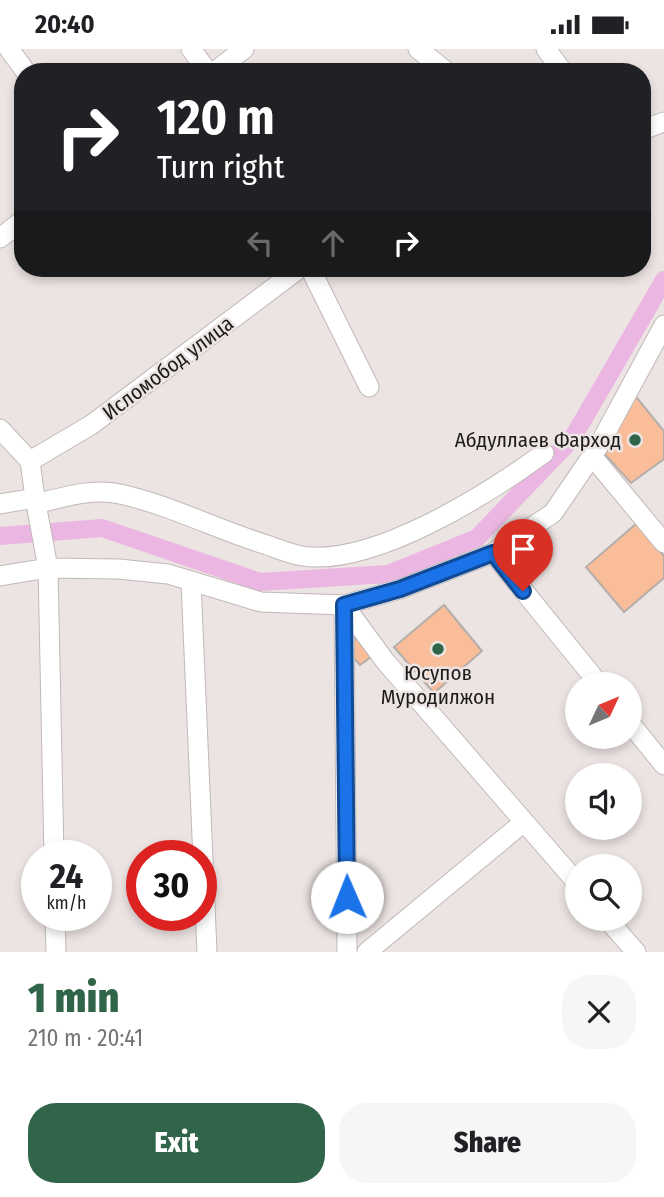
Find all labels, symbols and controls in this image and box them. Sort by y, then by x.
text: 20:40 [35,9,95,40]
text: 120 m [157,88,275,147]
icon: right [42,91,133,182]
text: Turn right [157,148,284,186]
icon: left [241,224,279,262]
icon: ahead [314,224,352,262]
icon: right [387,224,425,262]
street label: Исломобод улица [97,310,239,426]
place label: Абдуллаев Фарход [455,427,621,453]
marker: Абдуллаев Фарход [627,432,643,448]
pin [493,519,553,591]
icon: arrive [504,530,542,568]
marker: Юсупов Муродилжон [430,641,446,657]
place label: Юсупов Муродилжон [381,660,495,710]
north arrow [565,672,642,749]
map controls [565,672,642,931]
button: sound [565,763,642,840]
speed limit sign: 30 [126,840,217,931]
button: search [565,854,642,931]
text: 24 [50,855,83,897]
position arrow [310,860,384,934]
text: km/h [46,892,87,914]
text: 1 min [28,973,119,1023]
button: close [562,975,636,1049]
text: 210 m · 20:41 [28,1024,143,1052]
button: Exit [28,1103,325,1183]
button: Share [339,1103,636,1183]

